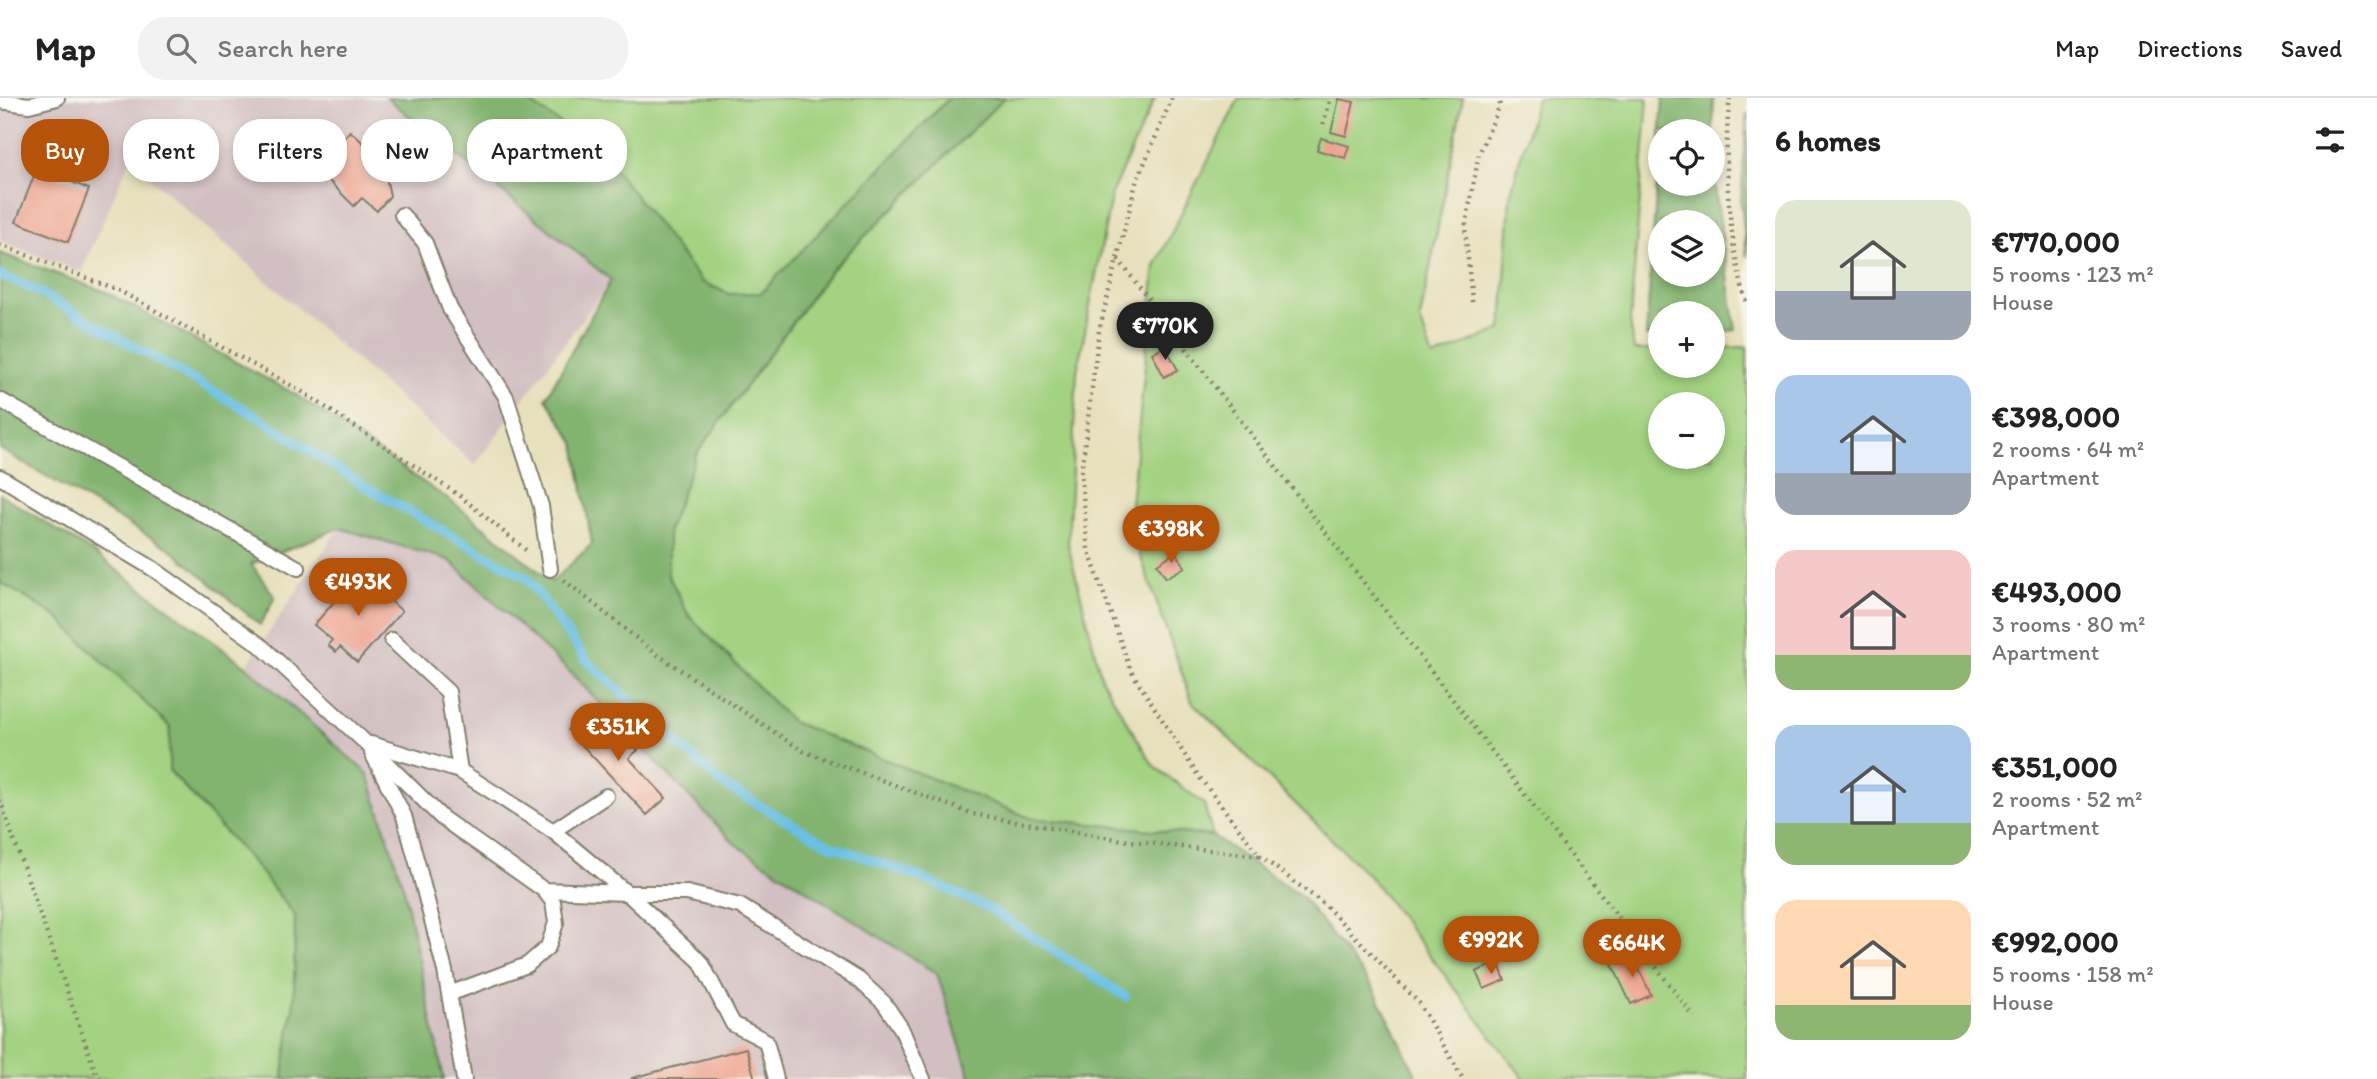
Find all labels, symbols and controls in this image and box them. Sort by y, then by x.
search box [138,17,628,80]
text: Map [35,29,96,68]
icon: search [162,29,200,67]
text: Search here [218,32,348,64]
text: Map [2055,34,2099,63]
text: Directions [2137,34,2243,63]
text: Saved [2281,34,2342,63]
chip: Buy [21,119,109,182]
chip: Rent [123,119,219,182]
chip: Filters [233,119,347,182]
chip: New [361,119,453,182]
chip: Apartment [467,119,627,182]
map controls [1648,119,1725,469]
button: locate [1648,119,1725,196]
icon: filters [2311,121,2349,159]
text: 6 homes [1775,122,1881,159]
button: layers [1648,210,1725,287]
text: €770,000 [1992,223,2120,260]
icon: home [1831,228,1915,312]
text: 5 rooms · 123 m² [1992,260,2154,288]
text: House [1992,288,2054,316]
button: + [1648,301,1725,378]
pin: €770K [1116,302,1214,362]
text: €770K [1133,311,1197,339]
button: − [1648,392,1725,469]
text: €398,000 [1992,398,2120,435]
icon: home [1831,403,1915,487]
text: 2 rooms · 64 m² [1992,435,2144,463]
text: Apartment [1992,463,2099,491]
pin: €398K [1122,505,1220,565]
text: €398K [1139,514,1204,542]
pin: €493K [309,559,407,618]
text: €493K [325,567,391,595]
text: €493,000 [1992,573,2122,610]
icon: home [1831,578,1915,662]
text: 3 rooms · 80 m² [1992,610,2146,638]
text: Apartment [1992,638,2099,666]
pin: €351K [569,704,667,763]
text: €351K [586,712,650,740]
text: €351,000 [1992,748,2118,785]
icon: home [1831,753,1915,837]
text: 2 rooms · 52 m² [1992,785,2142,813]
text: Apartment [1992,813,2099,841]
pin: €992K [1442,916,1540,976]
pin: €664K [1583,920,1681,979]
text: €992,000 [1992,923,2119,960]
text: €992K [1459,925,1523,953]
text: €664K [1599,928,1665,956]
icon: home [1831,928,1915,1012]
text: 5 rooms · 158 m² [1992,960,2154,988]
text: House [1992,988,2054,1016]

